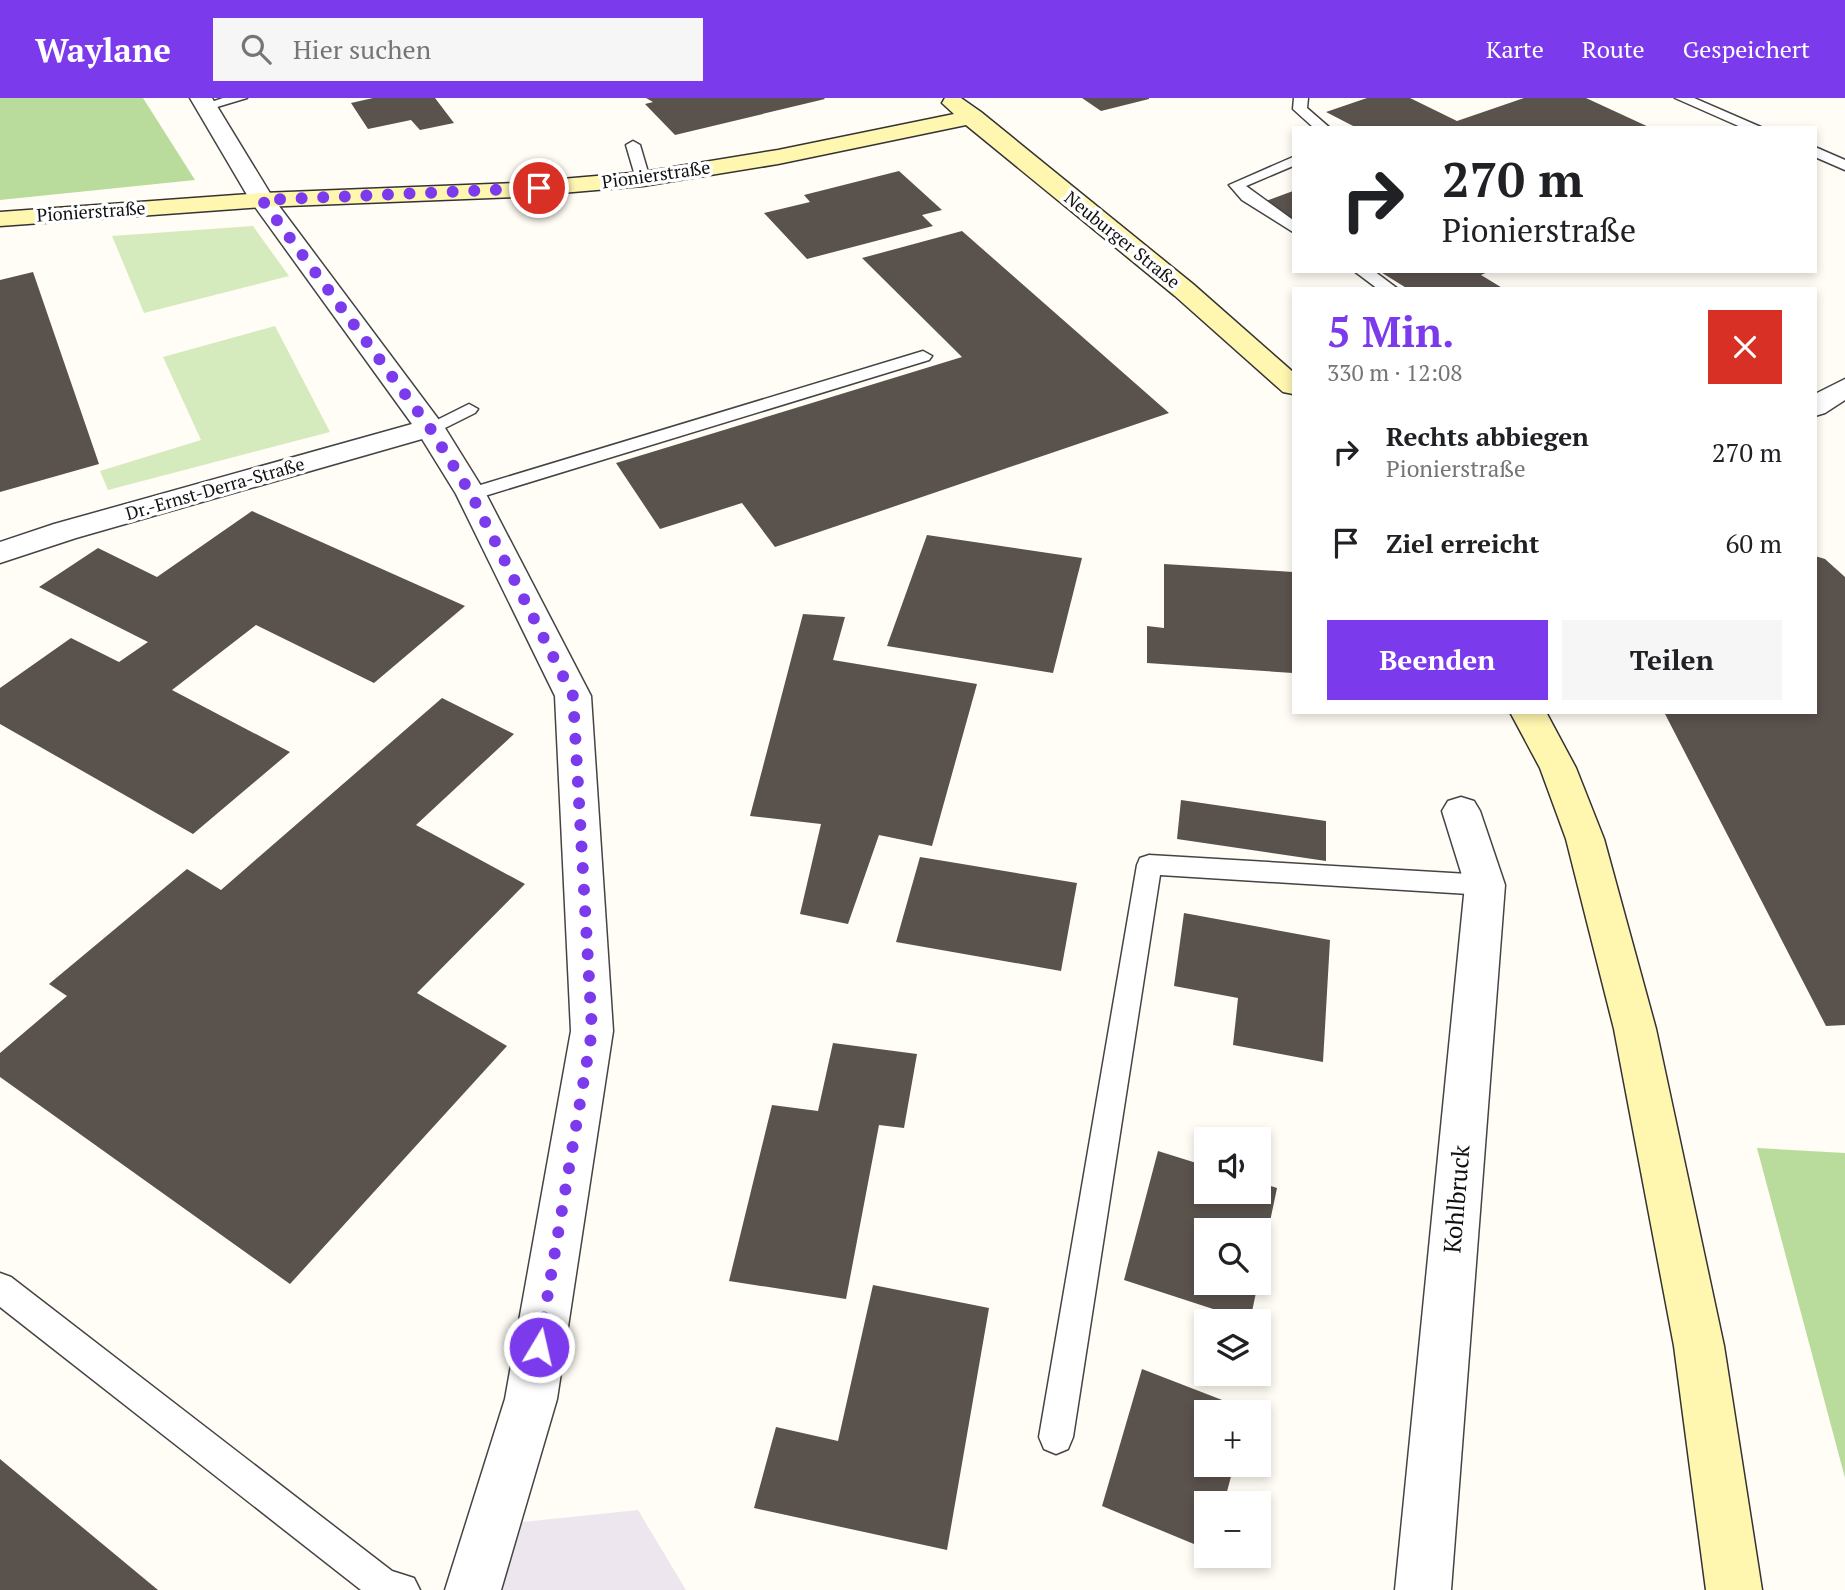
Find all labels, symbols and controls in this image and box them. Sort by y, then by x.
search box [213,18,703,81]
text: Waylane [35,28,171,71]
icon: search [237,30,275,68]
text: Hier suchen [293,32,431,66]
text: Karte [1486,33,1544,65]
text: Route [1582,33,1645,65]
text: Gespeichert [1683,33,1810,65]
text: 270 m [1442,146,1584,211]
icon: right [1327,154,1418,245]
street label: Pionierstraße [600,155,712,193]
pin [509,158,569,218]
icon: arrive [520,169,558,207]
street label: Neuburger Straße [1060,185,1185,293]
street label: Pionierstraße [36,195,146,227]
text: Pionierstraße [1442,209,1636,251]
text: 5 Min. [1327,303,1455,359]
button: close [1708,310,1782,384]
text: 330 m · 12:08 [1327,357,1462,388]
text: Rechts abbiegen [1386,419,1589,453]
icon: right [1327,433,1365,471]
text: 270 m [1712,435,1782,469]
street label: Dr.-Ernst-Derra-Straße [122,451,307,525]
text: Pionierstraße [1386,453,1526,484]
icon: arrive [1327,524,1365,562]
text: Ziel erreicht [1386,526,1539,560]
text: 60 m [1726,526,1782,560]
button: Beenden [1327,620,1548,700]
button: Teilen [1562,620,1782,700]
map controls [1194,1127,1271,1568]
button: sound [1194,1127,1271,1204]
street label: Kohlbruck [1435,1143,1477,1254]
button: search [1194,1218,1271,1295]
button: layers [1194,1309,1271,1386]
position arrow [502,1310,576,1384]
button: + [1194,1400,1271,1477]
button: − [1194,1491,1271,1568]

